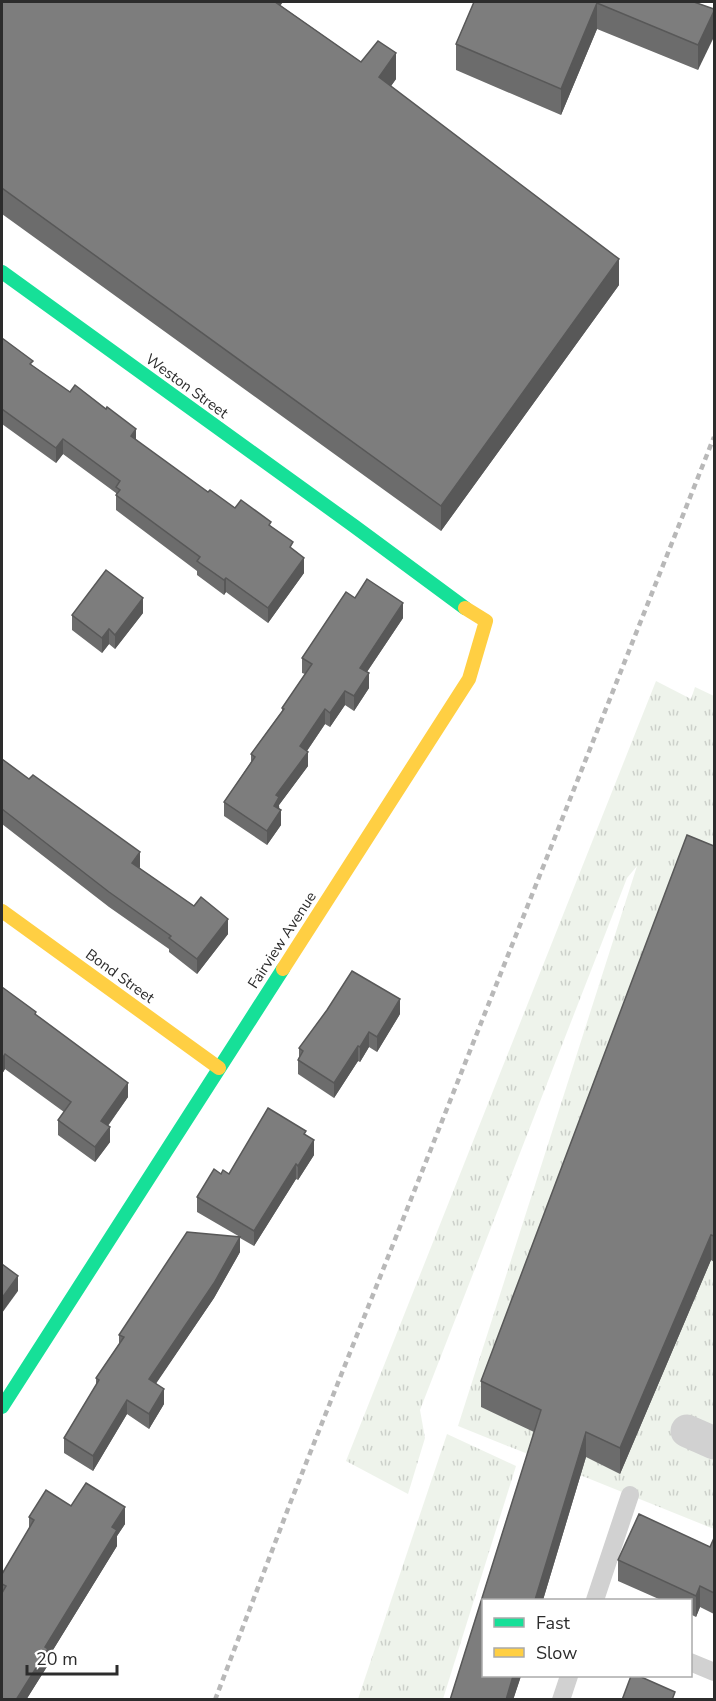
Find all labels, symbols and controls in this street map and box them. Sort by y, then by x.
street label: Weston Street [142,349,233,423]
street label: Fairview Avenue [243,888,321,992]
street label: Bond Street [82,944,159,1008]
legend [482,1599,692,1677]
text: Fast [536,1611,571,1635]
scale bar [27,1638,117,1676]
text: Slow [536,1641,577,1665]
text: 20 m [36,1647,78,1671]

